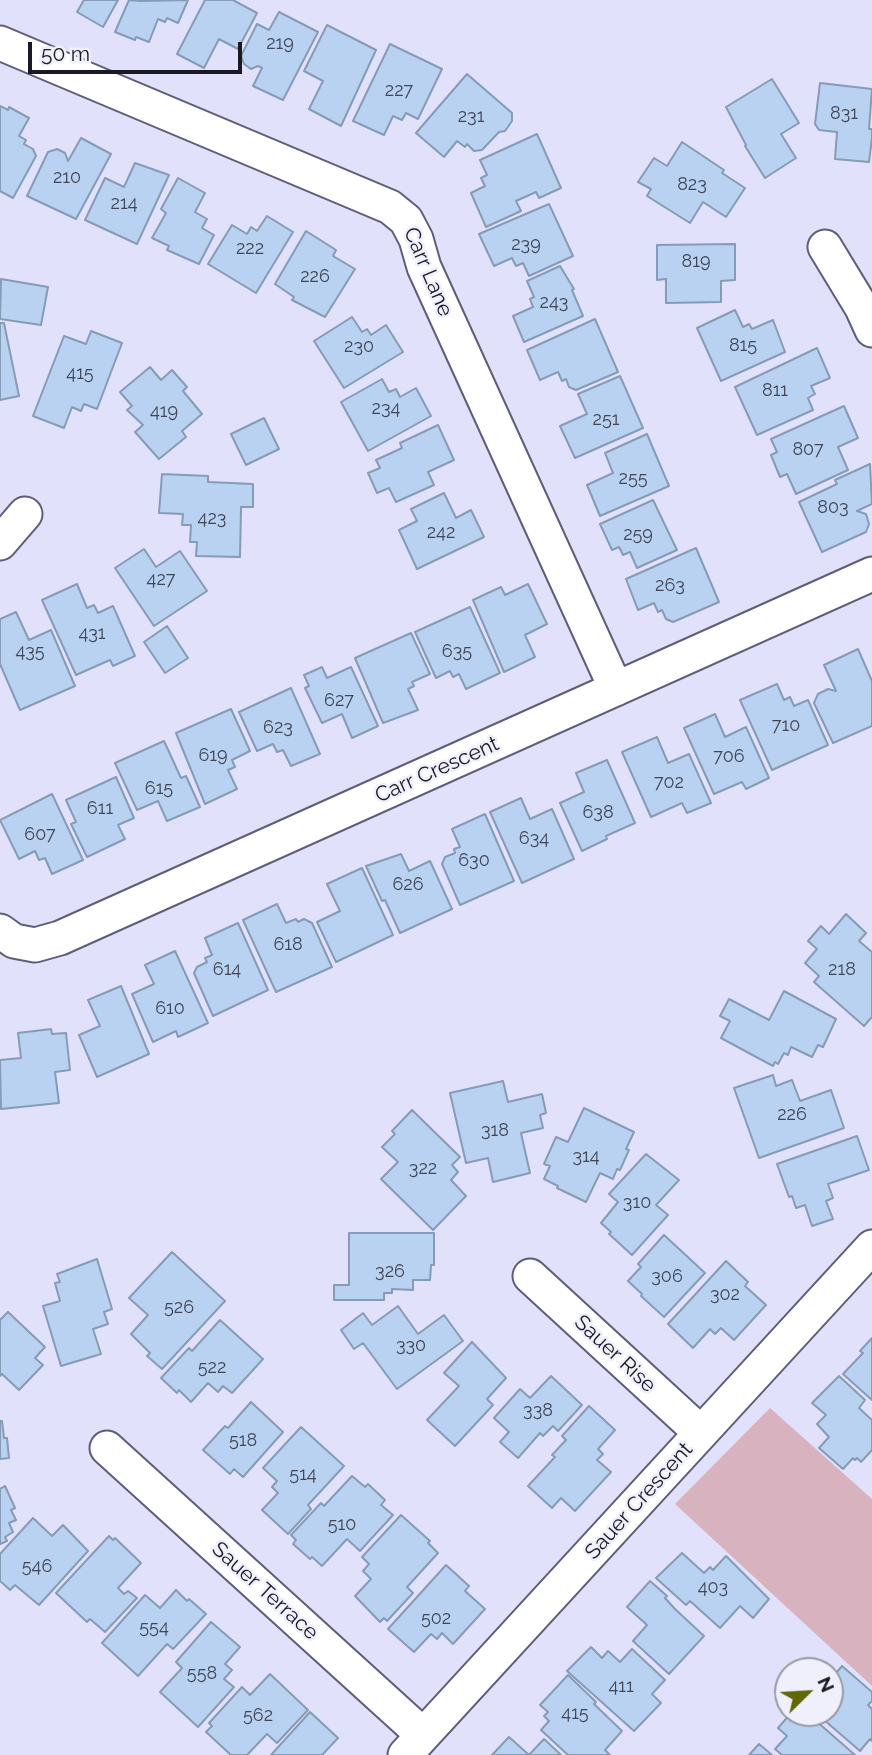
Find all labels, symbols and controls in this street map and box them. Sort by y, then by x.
scale bar [32,28,245,72]
house number: 219 [266,33,294,55]
text: 50 m [41,41,90,66]
house number: 227 [385,80,413,102]
house number: 831 [830,103,858,125]
house number: 231 [458,106,484,128]
house number: 210 [53,167,81,189]
house number: 823 [677,174,707,196]
house number: 214 [111,193,137,215]
street label: Carr Lane [398,224,458,320]
house number: 239 [511,234,541,256]
house number: 222 [236,238,264,260]
house number: 819 [682,251,710,273]
house number: 226 [300,266,330,288]
house number: 243 [540,292,568,314]
house number: 815 [729,335,757,357]
house number: 230 [344,336,374,358]
house number: 415 [66,363,94,385]
house number: 811 [762,380,788,402]
house number: 234 [372,398,400,420]
house number: 419 [150,401,178,423]
house number: 251 [593,409,619,431]
house number: 807 [792,439,824,461]
house number: 255 [619,468,647,490]
house number: 803 [817,497,849,519]
house number: 423 [198,508,226,530]
house number: 242 [427,522,455,544]
house number: 259 [623,524,653,546]
house number: 427 [147,569,175,591]
house number: 263 [655,575,685,597]
house number: 431 [78,623,106,645]
house number: 435 [15,641,45,663]
house number: 635 [442,641,472,663]
house number: 627 [324,690,354,712]
house number: 710 [772,715,800,737]
house number: 623 [263,717,293,739]
street label: Carr Crescent [371,731,503,809]
house number: 619 [198,745,228,767]
house number: 706 [713,746,745,768]
house number: 702 [654,772,684,794]
house number: 615 [145,778,173,800]
house number: 611 [87,798,113,820]
house number: 638 [582,802,614,824]
house number: 607 [24,824,56,846]
house number: 634 [519,828,549,850]
house number: 630 [458,850,490,872]
house number: 626 [392,874,424,896]
house number: 618 [273,934,303,956]
house number: 614 [213,959,241,981]
house number: 218 [828,959,856,981]
house number: 610 [155,998,185,1020]
house number: 226 [777,1104,807,1126]
house number: 318 [481,1120,509,1142]
house number: 314 [572,1146,600,1168]
house number: 322 [409,1158,437,1180]
house number: 310 [623,1192,651,1214]
house number: 326 [375,1261,405,1283]
house number: 306 [651,1266,683,1288]
house number: 302 [710,1284,740,1306]
house number: 526 [164,1297,194,1319]
street label: Sauer Rise [569,1310,661,1398]
house number: 330 [396,1335,426,1357]
house number: 522 [198,1357,226,1379]
house number: 338 [523,1400,553,1422]
house number: 518 [229,1430,257,1452]
street label: Sauer Crescent [580,1437,698,1565]
house number: 514 [289,1464,317,1486]
house number: 510 [328,1514,356,1536]
street label: Sauer Terrace [207,1537,323,1645]
house number: 546 [22,1556,52,1578]
house number: 403 [698,1577,728,1599]
house number: 502 [421,1608,451,1630]
house number: 554 [139,1617,169,1639]
north arrow [774,1657,844,1727]
house number: 558 [187,1663,217,1685]
text: N [813,1673,839,1695]
house number: 411 [608,1676,634,1698]
house number: 415 [561,1703,589,1725]
house number: 562 [243,1705,273,1727]

